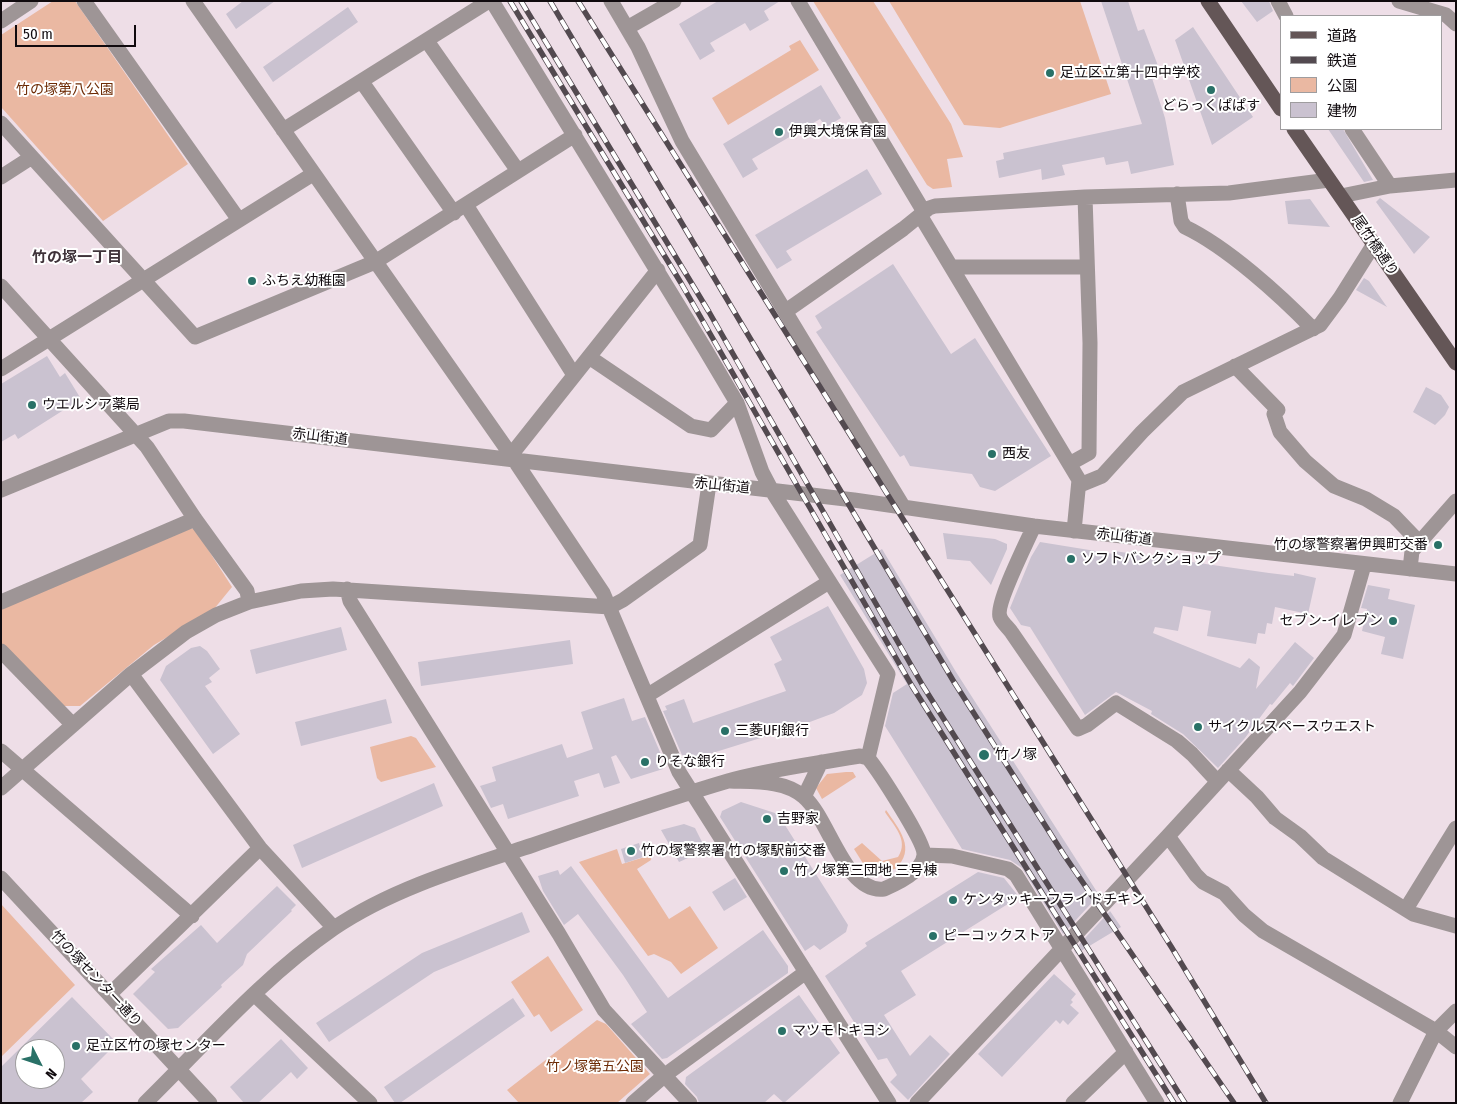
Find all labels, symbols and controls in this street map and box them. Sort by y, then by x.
scale bar [18,15,139,47]
legend [1280,15,1442,130]
text: 50 m [23,25,53,43]
text: 道路 [1327,27,1357,45]
text: 鉄道 [1327,52,1357,70]
place label: 足立区立第十四中学校 [1060,65,1200,81]
marker: 足立区立第十四中学校 [1044,67,1056,79]
text: 公園 [1327,77,1357,95]
park label: 竹の塚第八公園 [16,82,114,98]
marker: どらっくぱぱす [1205,84,1217,96]
place label: どらっくぱぱす [1162,98,1260,114]
text: 建物 [1327,102,1357,120]
place label: 伊興大境保育園 [789,124,887,140]
marker: 伊興大境保育園 [773,126,785,138]
street label: 尾竹橋通り [1348,212,1402,280]
district label: 竹の塚一丁目 [32,249,122,267]
place label: ふちえ幼稚園 [262,273,346,289]
marker: ふちえ幼稚園 [246,275,258,287]
place label: ウエルシア薬局 [42,397,140,413]
marker: ウエルシア薬局 [26,399,38,411]
street label: 赤山街道 [291,425,349,449]
place label: 西友 [1002,446,1030,462]
marker: 西友 [986,448,998,460]
street label: 赤山街道 [693,475,751,497]
street label: 赤山街道 [1095,525,1153,549]
place label: 竹の塚警察署伊興町交番 [1274,537,1428,553]
marker: 竹の塚警察署伊興町交番 [1432,539,1444,551]
place label: ソフトバンクショップ [1081,551,1221,567]
marker: ソフトバンクショップ [1065,553,1077,565]
place label: セブン-イレブン [1280,613,1383,629]
marker: セブン-イレブン [1387,615,1399,627]
place label: サイクルスペースウエスト [1208,719,1376,735]
marker: サイクルスペースウエスト [1192,721,1204,733]
place label: 三菱UFJ銀行 [735,723,809,739]
marker: 三菱UFJ銀行 [719,725,731,737]
place label: 竹ノ塚 [995,747,1037,763]
marker: 竹ノ塚 [977,748,991,762]
place label: りそな銀行 [655,754,725,770]
marker: りそな銀行 [639,756,651,768]
place label: 吉野家 [777,811,819,827]
marker: 吉野家 [761,813,773,825]
place label: 竹の塚警察署 竹の塚駅前交番 [641,843,826,859]
marker: 竹の塚警察署 竹の塚駅前交番 [625,845,637,857]
place label: 竹ノ塚第三団地 三号棟 [794,863,937,879]
marker: 竹ノ塚第三団地 三号棟 [778,865,790,877]
place label: ケンタッキーフライドチキン [963,892,1145,908]
marker: ケンタッキーフライドチキン [947,894,959,906]
street label: 竹の塚センター通り [47,927,145,1031]
place label: ピーコックストア [943,928,1055,944]
marker: ピーコックストア [927,930,939,942]
place label: マツモトキヨシ [792,1023,890,1039]
marker: マツモトキヨシ [776,1025,788,1037]
place label: 足立区竹の塚センター [86,1038,226,1054]
north arrow [15,1039,65,1089]
marker: 足立区竹の塚センター [70,1040,82,1052]
park label: 竹ノ塚第五公園 [546,1059,644,1075]
text: N [42,1065,60,1082]

